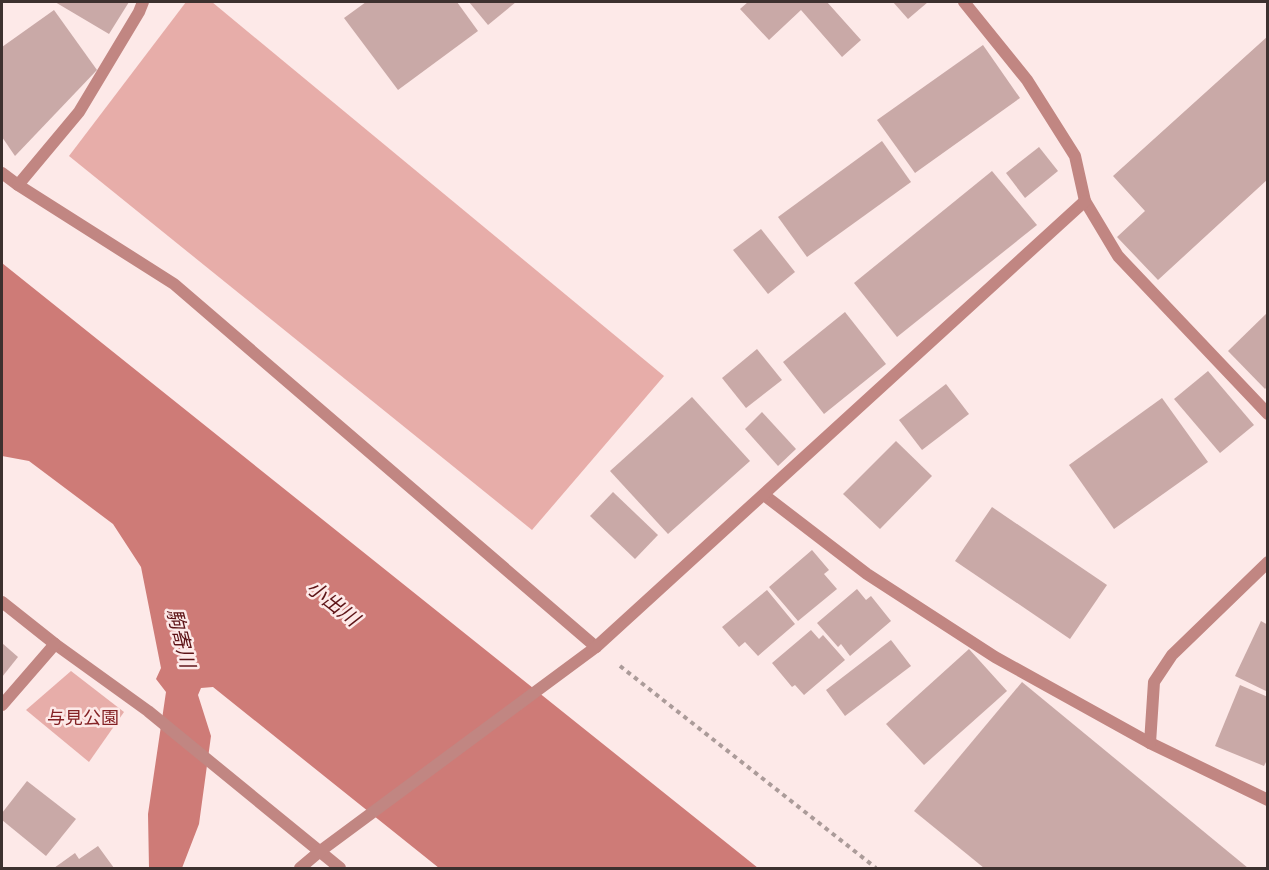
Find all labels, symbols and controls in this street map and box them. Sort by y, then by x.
water label: 小出川 [301,574,366,633]
water label: 駒寄川 [161,606,201,672]
park label: 与見公園 [47,706,119,729]

